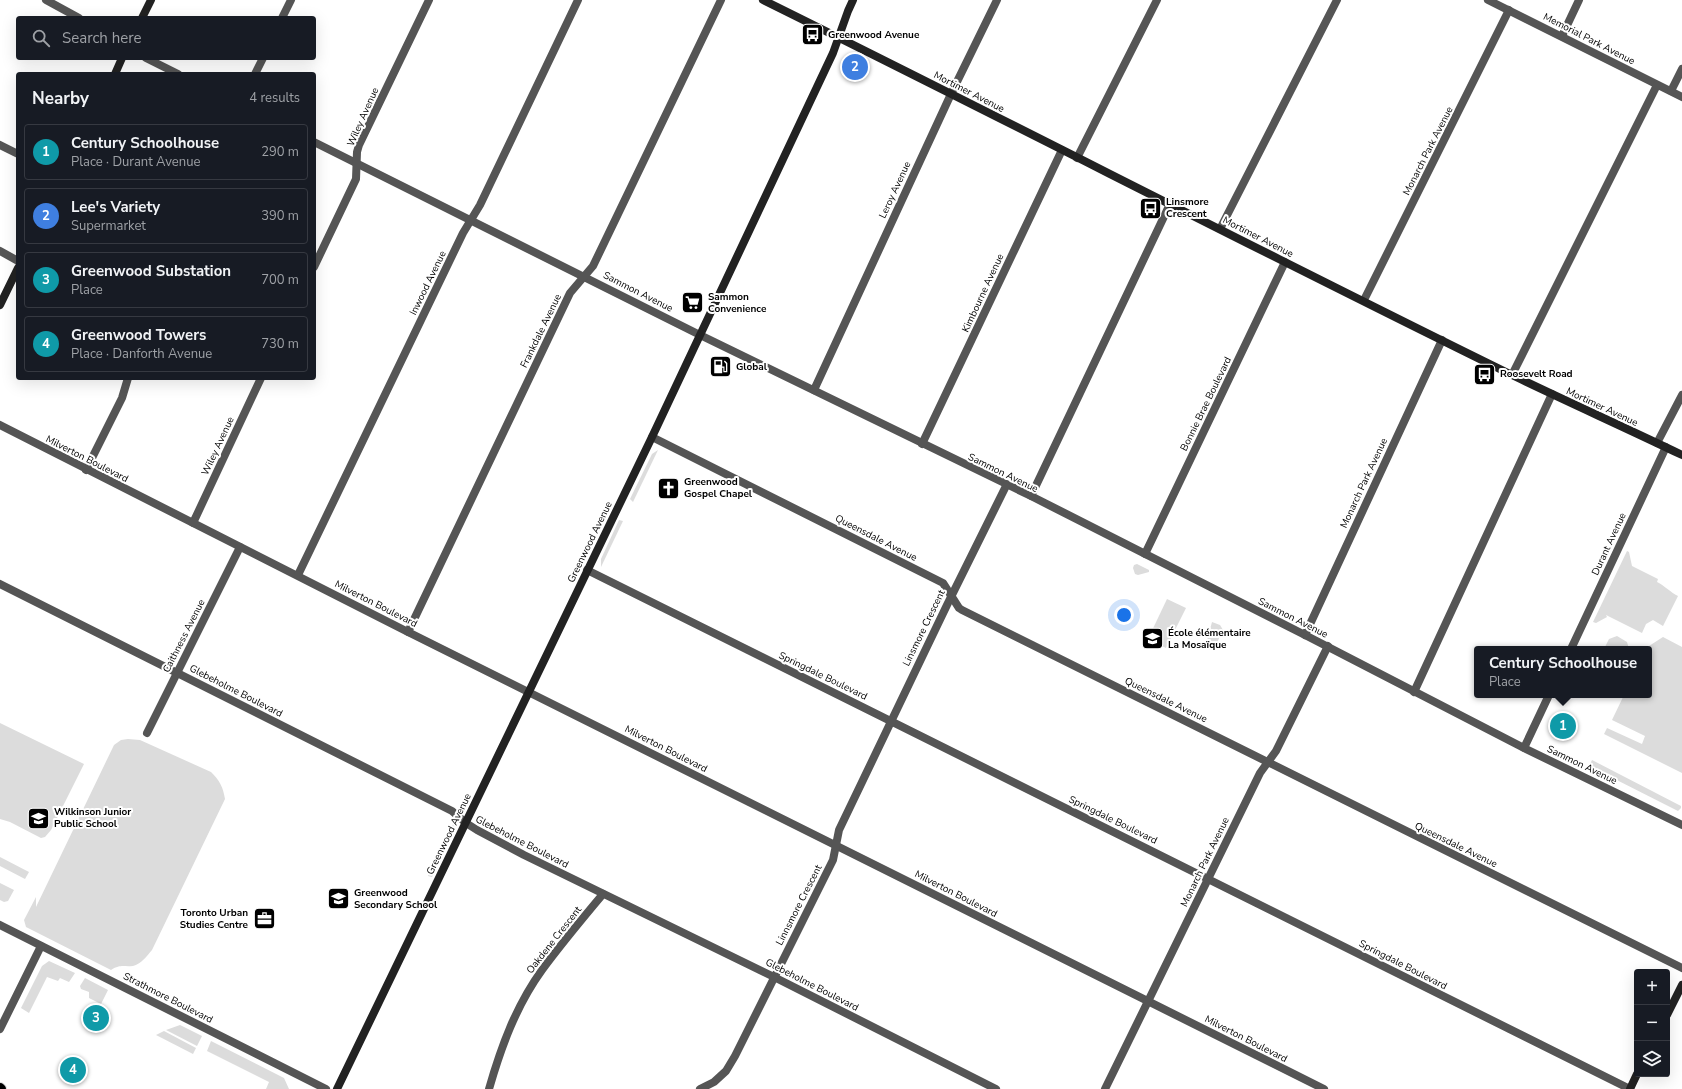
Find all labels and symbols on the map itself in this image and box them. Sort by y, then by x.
street label: Memorial Park Avenue [1541,10,1637,68]
bus stop icon: Greenwood Avenue [799,22,825,48]
place label: Greenwood Avenue [828,28,920,42]
pin: 2 [842,52,868,82]
street label: Mortimer Avenue [931,68,1007,116]
street label: Wiley Avenue [344,85,382,149]
street label: Monarch Park Avenue [1400,104,1456,198]
street label: Leroy Avenue [876,159,914,221]
bus stop icon: Linsmore Crescent [1137,195,1163,221]
place label: Linsmore Crescent [1166,195,1209,221]
street label: Mortimer Avenue [1220,213,1296,261]
street label: Inwood Avenue [406,248,450,318]
street label: Kimbourne Avenue [959,251,1007,335]
street label: Sammon Avenue [601,268,675,316]
supermarket icon: Sammon Convenience [680,290,706,316]
place label: Sammon Convenience [708,290,767,316]
street label: Frankdale Avenue [517,292,565,370]
fuel station icon: Global [707,354,733,380]
street label: Bonnie Brae Boulevard [1177,354,1235,453]
place label: Global [736,360,768,374]
bus stop icon: Roosevelt Road [1471,361,1497,387]
place label: Roosevelt Road [1500,367,1573,381]
street label: Mortimer Avenue [1564,384,1640,430]
street label: Wiley Avenue [198,414,238,478]
street label: Milverton Boulevard [43,432,131,486]
street label: Monarch Park Avenue [1337,436,1391,530]
street label: Sammon Avenue [966,450,1040,496]
church icon: Greenwood Gospel Chapel [655,475,681,501]
place label: Greenwood Gospel Chapel [684,475,753,501]
street label: Greenwood Avenue [564,499,616,585]
street label: Durant Avenue [1588,510,1630,578]
street label: Queensdale Avenue [833,511,919,565]
street label: Milverton Boulevard [332,577,420,631]
street label: Linsmore Crescent [899,587,949,668]
street label: Sammon Avenue [1256,594,1330,642]
street label: Caithness Avenue [159,597,209,675]
your location [1114,605,1134,625]
school or university icon: École élémentaire La Mosaïque [1139,626,1165,652]
place label: École élémentaire La Mosaïque [1168,626,1251,652]
street label: Springdale Boulevard [776,648,870,704]
street label: Glebeholme Boulevard [187,661,285,721]
street label: Queensdale Avenue [1122,674,1210,726]
pin: 1 [1550,711,1576,741]
street label: Milverton Boulevard [622,722,710,776]
street label: Sammon Avenue [1545,742,1619,788]
street label: Greenwood Avenue [423,791,475,877]
street label: Springdale Boulevard [1066,792,1160,848]
school or university icon: Wilkinson Junior Public School [25,805,51,831]
place label: Wilkinson Junior Public School [54,805,131,831]
street label: Glebeholme Boulevard [473,812,571,872]
street label: Monarch Park Avenue [1177,815,1233,909]
street label: Queensdale Avenue [1412,819,1500,871]
street label: Linnsmore Crescent [773,862,826,948]
street label: Milverton Boulevard [912,867,1000,921]
school or university icon: Greenwood Secondary School [326,886,352,912]
place label: Greenwood Secondary School [354,886,438,912]
street label: Oakdene Crescent [523,903,585,977]
place label: Toronto Urban Studies Centre [180,906,249,932]
office icon: Toronto Urban Studies Centre [251,906,277,932]
street label: Springdale Boulevard [1357,937,1450,993]
street label: Glebeholme Boulevard [763,955,861,1015]
street label: Strathmore Boulevard [121,969,215,1027]
pin: 3 [83,1003,109,1033]
street label: Milverton Boulevard [1202,1012,1290,1066]
pin: 4 [60,1055,86,1085]

